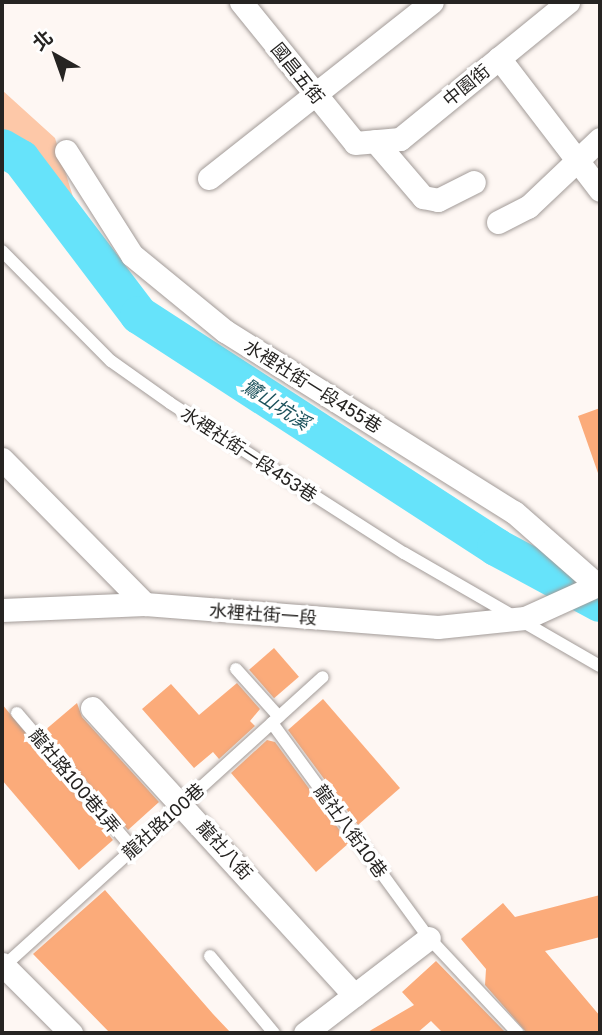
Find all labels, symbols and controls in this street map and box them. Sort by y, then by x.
north arrow [21,21,91,91]
text: 北 [27,25,57,54]
street label: 國昌五街 [267,38,329,108]
street label: 中園街 [438,60,494,110]
street label: 水裡社街一段455巷 [240,335,386,437]
water label: 鷺山坑溪 [238,374,314,434]
street label: 水裡社街一段453巷 [177,402,321,506]
street label: 水裡社街一段 [208,599,318,629]
street label: 龍社路100巷1弄 [25,724,125,838]
street label: 龍社路100巷 [117,778,209,864]
street label: 龍社八街10巷 [310,780,392,882]
street label: 龍社八街 [193,816,257,884]

